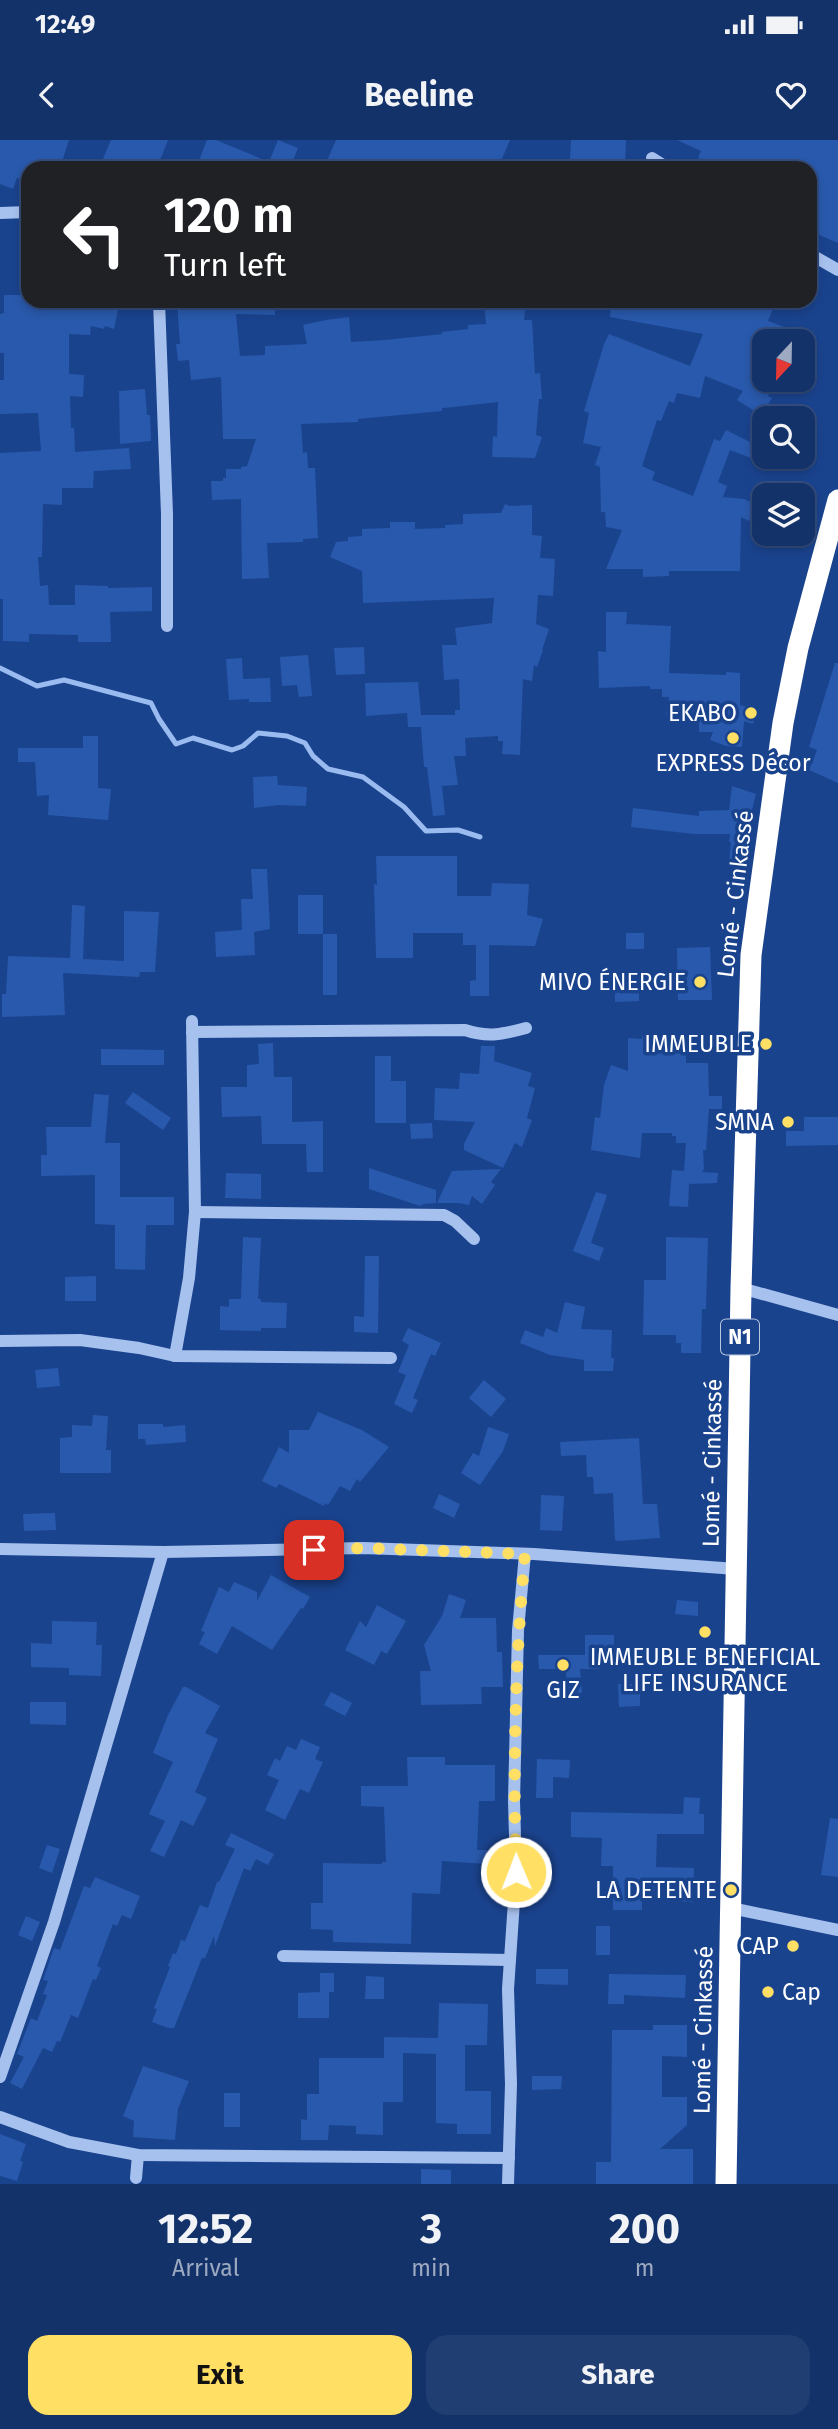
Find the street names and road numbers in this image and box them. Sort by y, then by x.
street label: Lomé - Cinkassé [711,809,759,979]
road number: N1 [721,1320,759,1354]
street label: Lomé - Cinkassé [697,1379,727,1547]
street label: Lomé - Cinkassé [688,1946,718,2114]

